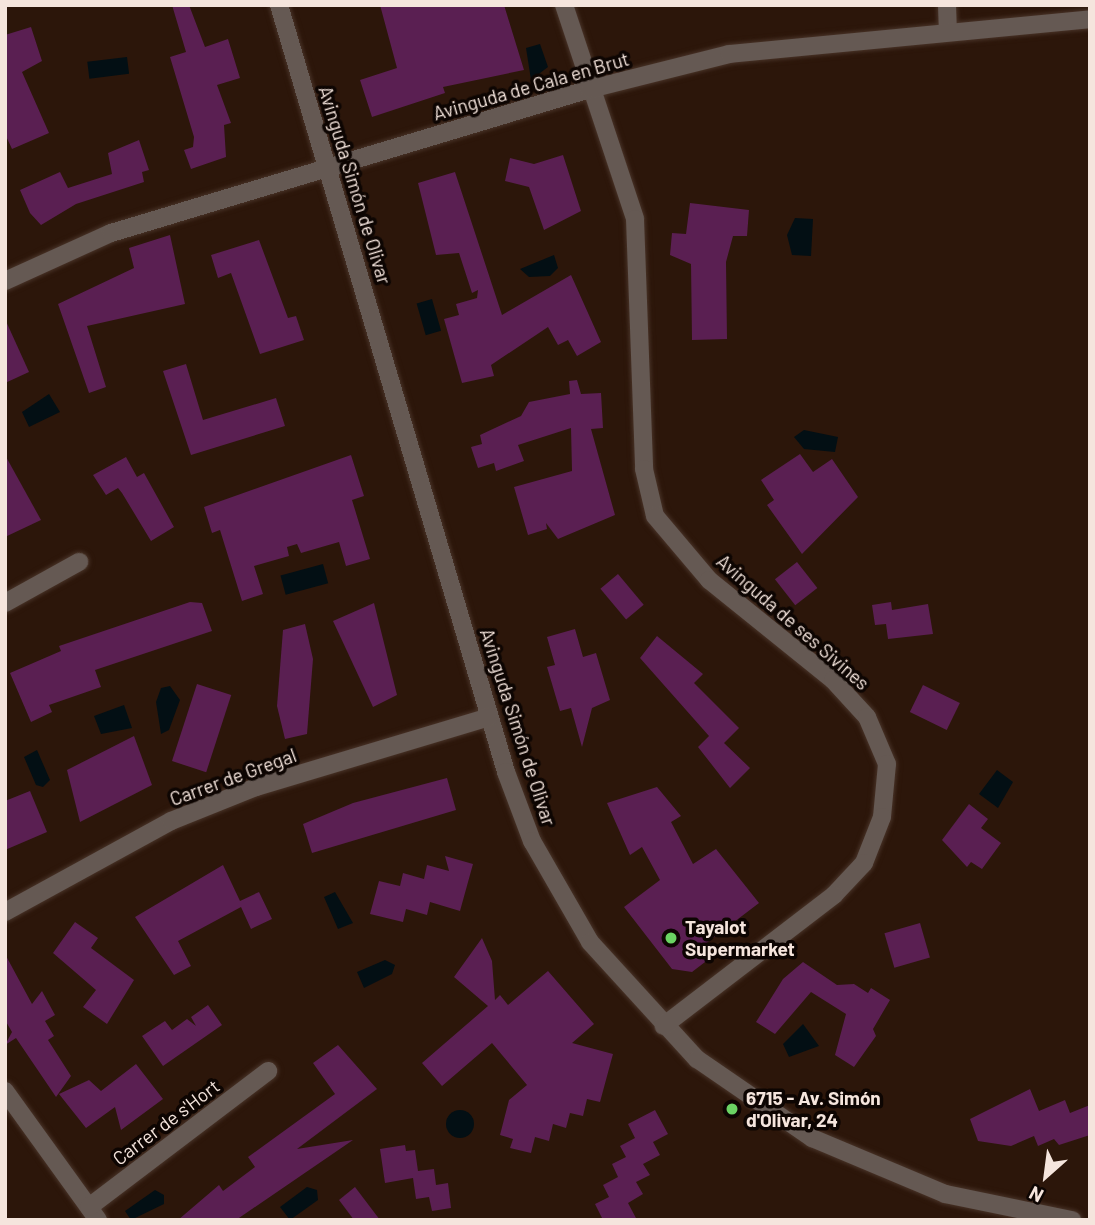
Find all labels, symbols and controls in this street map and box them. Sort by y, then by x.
street label: Avinguda de Cala en Brut [430,47,632,125]
street label: Avinguda Simón de Olivar [314,83,396,287]
street label: Avinguda de ses Sivines [712,550,874,694]
street label: Avinguda Simón de Olivar [475,626,561,828]
street label: Carrer de Gregal [167,744,299,810]
place label: Tayalot Supermarket [685,916,795,960]
marker: Tayalot Supermarket [663,930,679,946]
street label: Carrer de s'Hort [108,1074,224,1170]
place label: 6715 - Av. Simón d'Olivar, 24 [746,1087,881,1131]
marker: 6715 - Av. Simón d'Olivar, 24 [724,1101,740,1117]
north arrow [1011,1141,1081,1211]
text: N [1025,1182,1047,1208]

